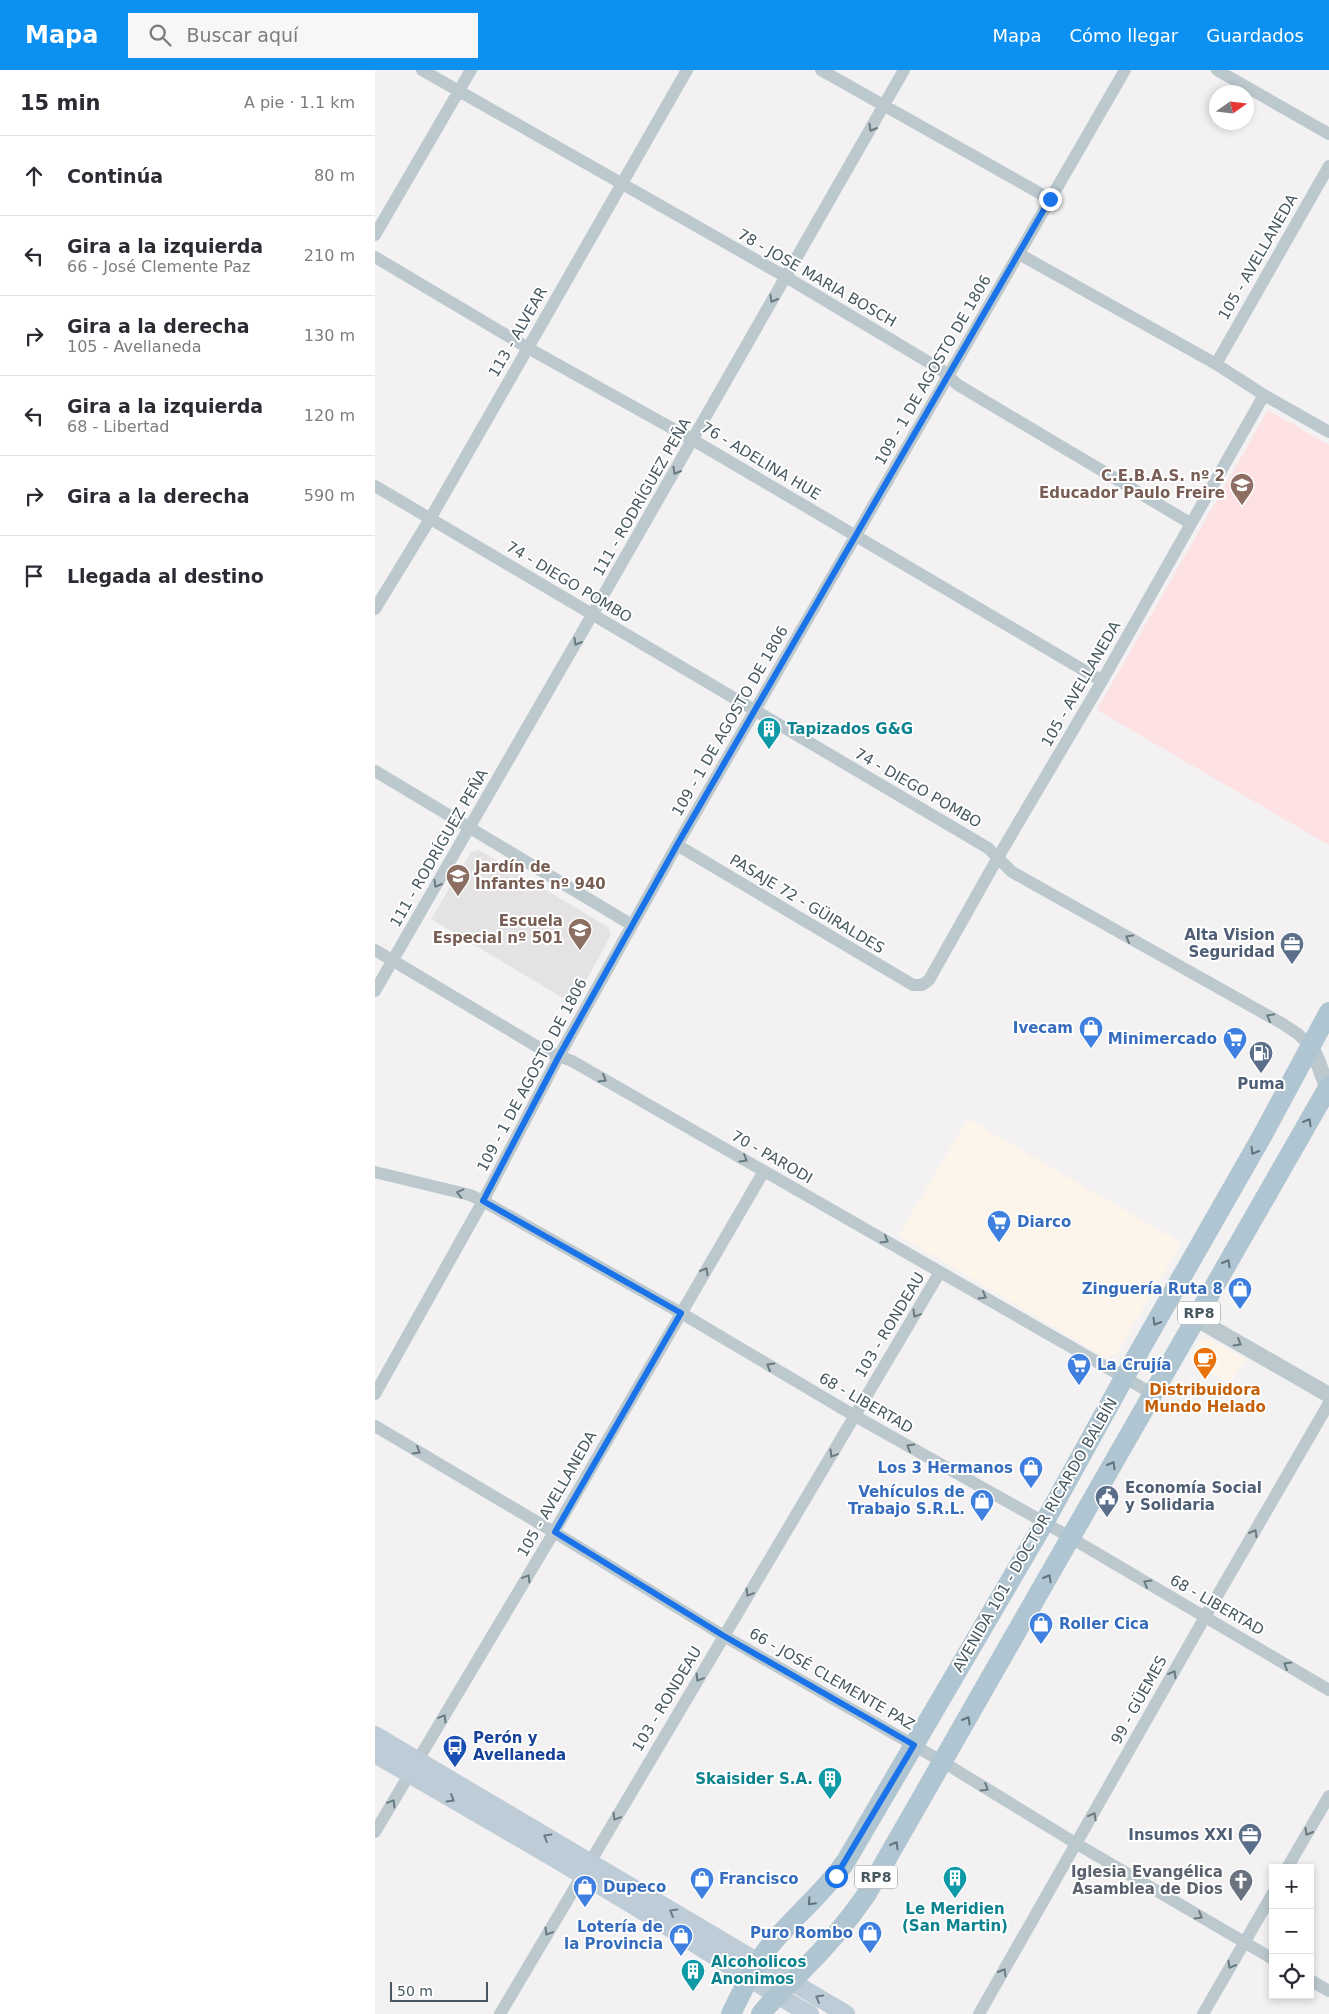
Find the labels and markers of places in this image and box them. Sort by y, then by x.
place label: C.E.B.A.S. nº 2 Educador Paulo Freire [1039,467,1225,502]
school or university icon: C.E.B.A.S. nº 2 Educador Paulo Freire [1229,472,1255,506]
building icon: Tapizados G&G [756,716,782,750]
place label: Tapizados G&G [787,720,913,738]
place label: Jardín de Infantes nº 940 [474,858,606,893]
school or university icon: Jardín de Infantes nº 940 [445,863,471,897]
place label: Escuela Especial nº 501 [433,912,563,947]
school or university icon: Escuela Especial nº 501 [567,917,593,951]
place label: Alta Vision Seguridad [1184,926,1275,961]
office icon: Alta Vision Seguridad [1279,931,1305,965]
shop icon: Ivecam [1078,1015,1104,1049]
place label: Ivecam [1013,1019,1073,1037]
supermarket icon: Minimercado [1222,1026,1248,1060]
place label: Minimercado [1108,1030,1217,1048]
fuel station icon: Puma [1248,1040,1274,1074]
place label: Puma [1237,1075,1285,1093]
supermarket icon: Diarco [986,1209,1012,1243]
place label: Diarco [1017,1213,1071,1231]
shop icon: Zinguería Ruta 8 [1227,1276,1253,1310]
place label: Zinguería Ruta 8 [1082,1280,1223,1298]
cafe icon: Distribuidora Mundo Helado [1192,1346,1218,1380]
supermarket icon: La Crujía [1066,1352,1092,1386]
place label: La Crujía [1097,1356,1171,1374]
place label: Distribuidora Mundo Helado [1144,1381,1266,1416]
shop icon: Los 3 Hermanos [1018,1455,1044,1489]
place label: Los 3 Hermanos [878,1459,1013,1477]
place label: Economía Social y Solidaria [1125,1479,1262,1514]
place label: Vehículos de Trabajo S.R.L. [848,1483,965,1518]
public building icon: Economía Social y Solidaria [1094,1484,1120,1518]
shop icon: Vehículos de Trabajo S.R.L. [969,1488,995,1522]
shop icon: Roller Cica [1028,1611,1054,1645]
place label: Roller Cica [1059,1615,1149,1633]
place label: Perón y Avellaneda [473,1729,566,1764]
bus stop icon: Perón y Avellaneda [442,1734,468,1768]
building icon: Skaisider S.A. [817,1766,843,1800]
place label: Skaisider S.A. [695,1770,813,1788]
office icon: Insumos XXI [1237,1822,1263,1856]
place label: Insumos XXI [1128,1826,1233,1844]
place label: Iglesia Evangélica Asamblea de Dios [1071,1863,1223,1898]
building icon: Le Meridien (San Martin) [942,1865,968,1899]
shop icon: Francisco [689,1866,715,1900]
church icon: Iglesia Evangélica Asamblea de Dios [1228,1868,1254,1902]
place label: Francisco [719,1870,799,1888]
shop icon: Dupeco [572,1874,598,1908]
place label: Dupeco [603,1878,666,1896]
place label: Le Meridien (San Martin) [902,1900,1008,1935]
place label: Lotería de la Provincia [564,1918,663,1953]
shop icon: Puro Rombo [857,1920,883,1954]
shop icon: Lotería de la Provincia [668,1923,694,1957]
place label: Puro Rombo [750,1924,853,1942]
place label: Alcoholicos Anonimos [711,1953,806,1988]
building icon: Alcoholicos Anonimos [680,1958,706,1992]

